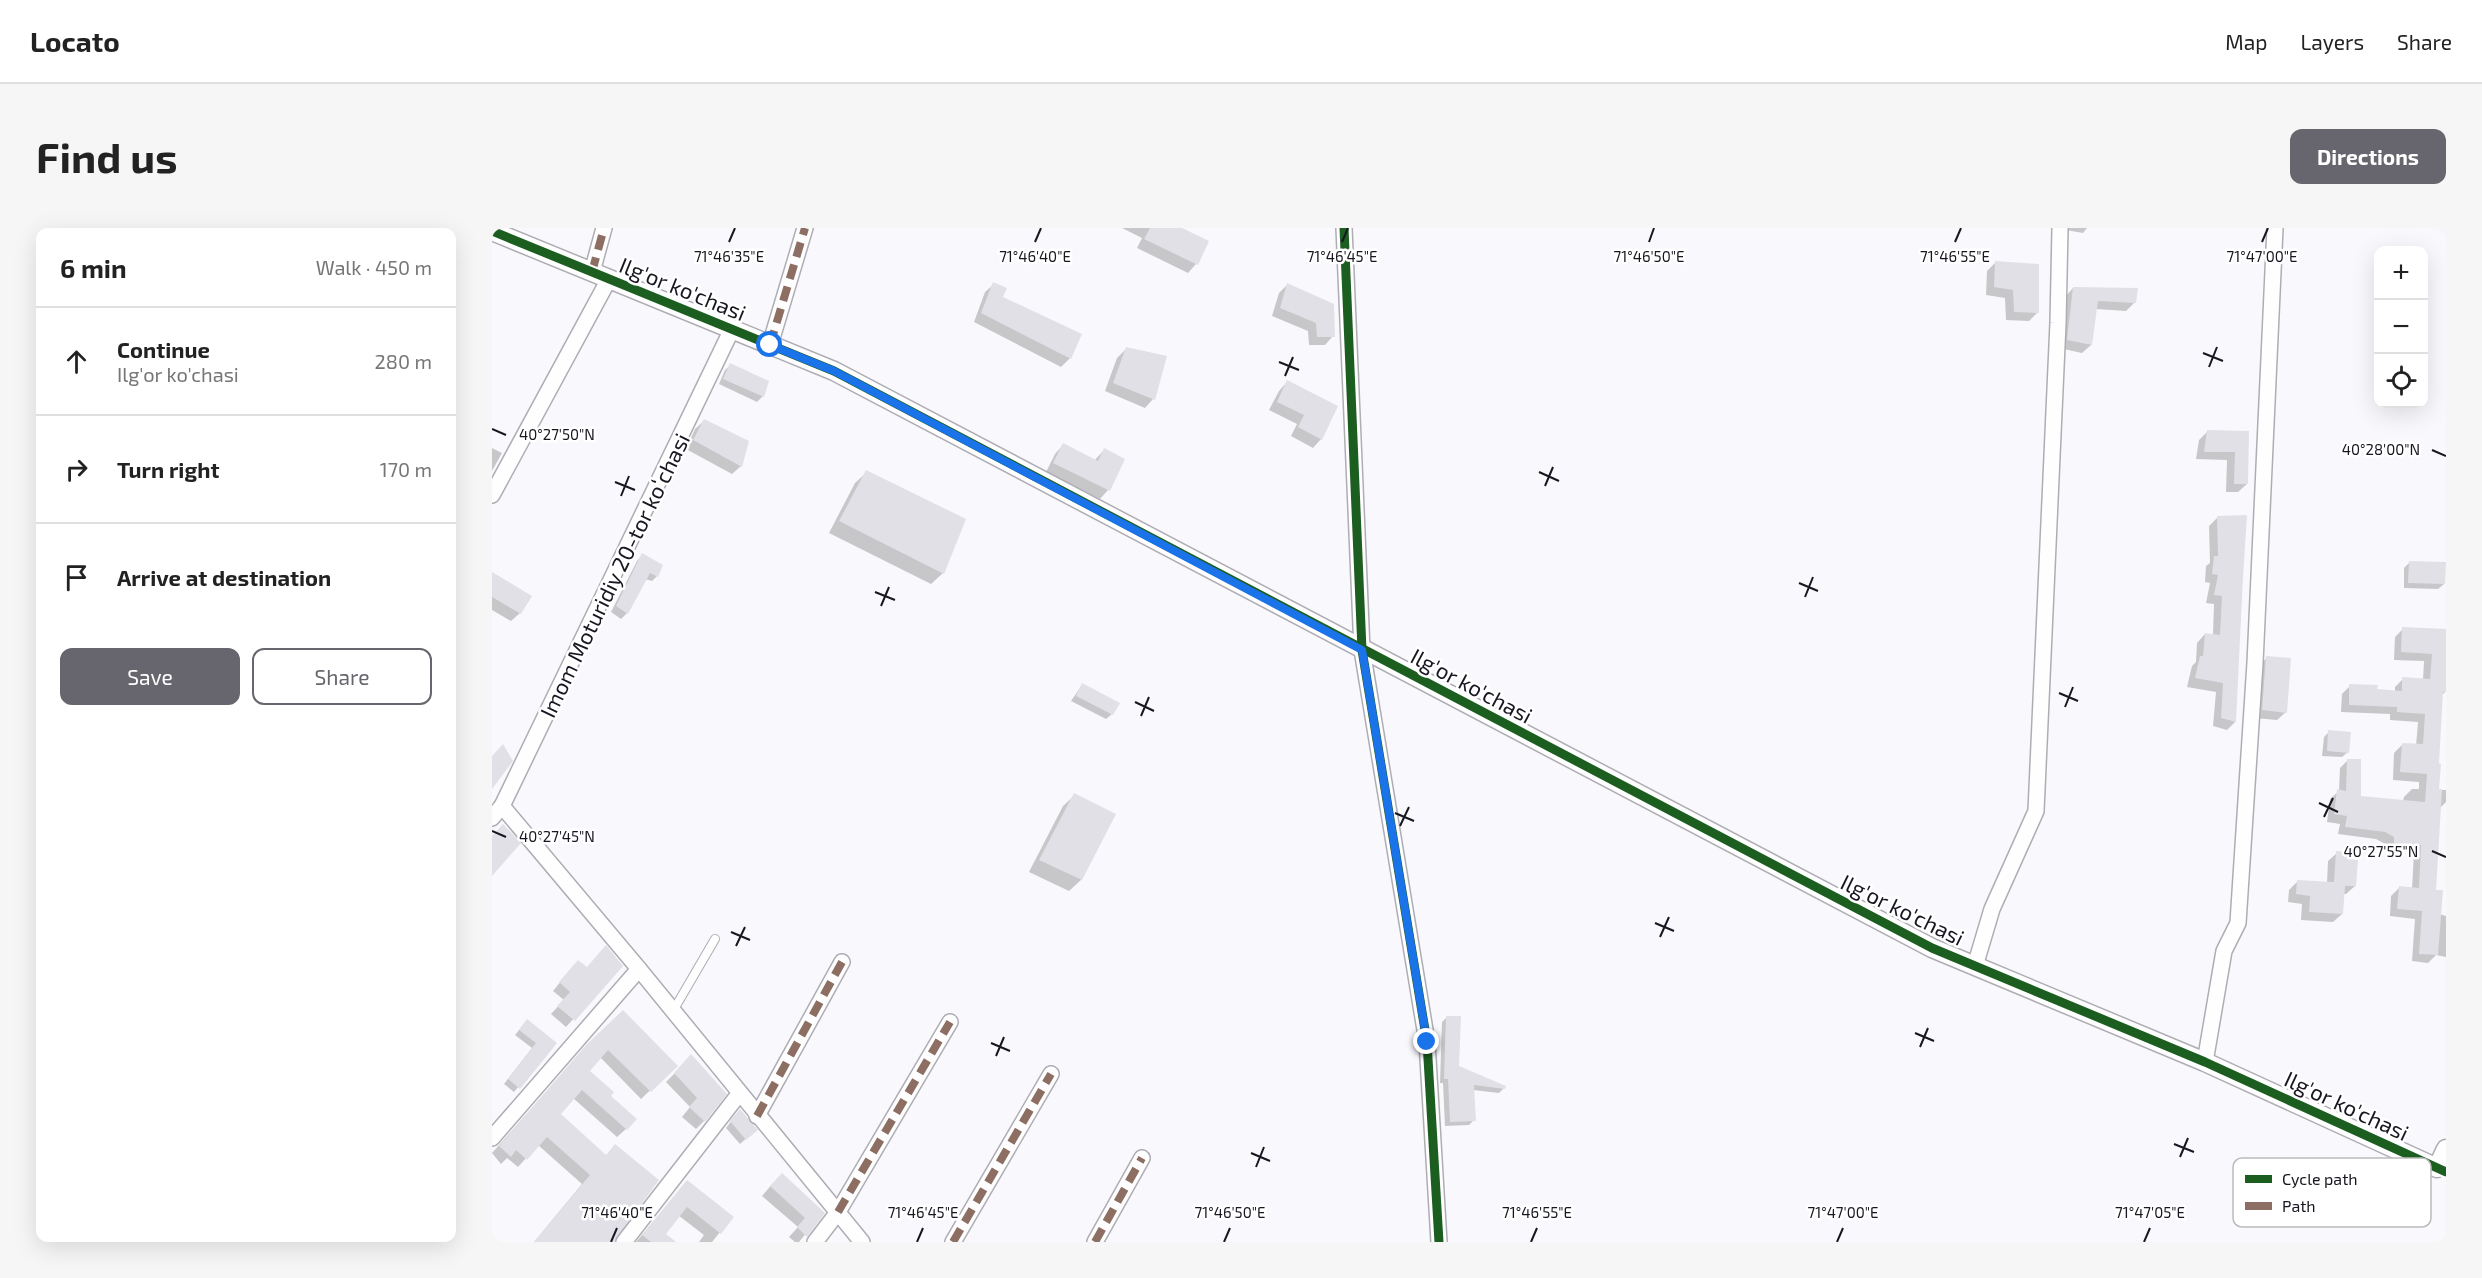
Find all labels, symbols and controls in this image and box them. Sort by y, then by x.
text: Locato [30,24,120,58]
text: Map [2225,29,2267,54]
text: Layers [2300,29,2364,54]
text: Share [2397,29,2452,54]
button: Directions [2290,129,2446,184]
text: Find us [36,131,178,181]
map controls [2374,246,2428,408]
button: + [2374,246,2428,300]
text: 71°46'35"E [694,247,764,265]
text: 71°46'40"E [999,247,1071,265]
text: 71°46'45"E [1307,247,1377,265]
text: 71°46'50"E [1614,247,1684,265]
text: 71°46'55"E [1920,247,1990,265]
text: 71°47'00"E [2227,247,2297,265]
street label: Ilg'or ko'chasi [616,251,750,325]
text: 6 min [60,252,127,283]
text: Walk · 450 m [316,255,432,279]
button: − [2374,300,2428,354]
route start [756,331,782,357]
text: Continue [117,336,210,362]
icon: ahead [60,345,93,378]
text: 280 m [375,349,432,373]
button: locate [2374,354,2428,408]
text: Ilg'or ko'chasi [117,362,239,386]
text: 40°27'50"N [519,425,595,443]
street label: Imom Moturidiy 20-tor koʻchasi [534,429,694,721]
text: 40°28'00"N [2342,440,2420,458]
icon: right [60,453,93,486]
text: Turn right [117,456,219,482]
text: 170 m [380,457,432,481]
icon: arrive [60,561,93,594]
text: Arrive at destination [117,564,331,590]
street label: Ilg'or ko'chasi [1407,642,1537,728]
button: Save [60,648,240,705]
button: Share [252,648,432,705]
text: 40°27'45"N [519,827,595,845]
text: 40°27'55"N [2344,842,2418,860]
street label: Ilg'or ko'chasi [1837,868,1969,950]
route end [1413,1028,1439,1054]
street label: Ilg'or ko'chasi [2281,1065,2413,1145]
legend [2233,1158,2431,1227]
text: Cycle path [2282,1169,2358,1188]
text: Path [2282,1196,2316,1215]
text: 71°46'40"E [581,1203,653,1221]
text: 71°46'45"E [888,1203,958,1221]
text: 71°46'50"E [1195,1203,1265,1221]
text: 71°46'55"E [1502,1203,1572,1221]
text: 71°47'00"E [1808,1203,1878,1221]
text: 71°47'05"E [2115,1203,2185,1221]

